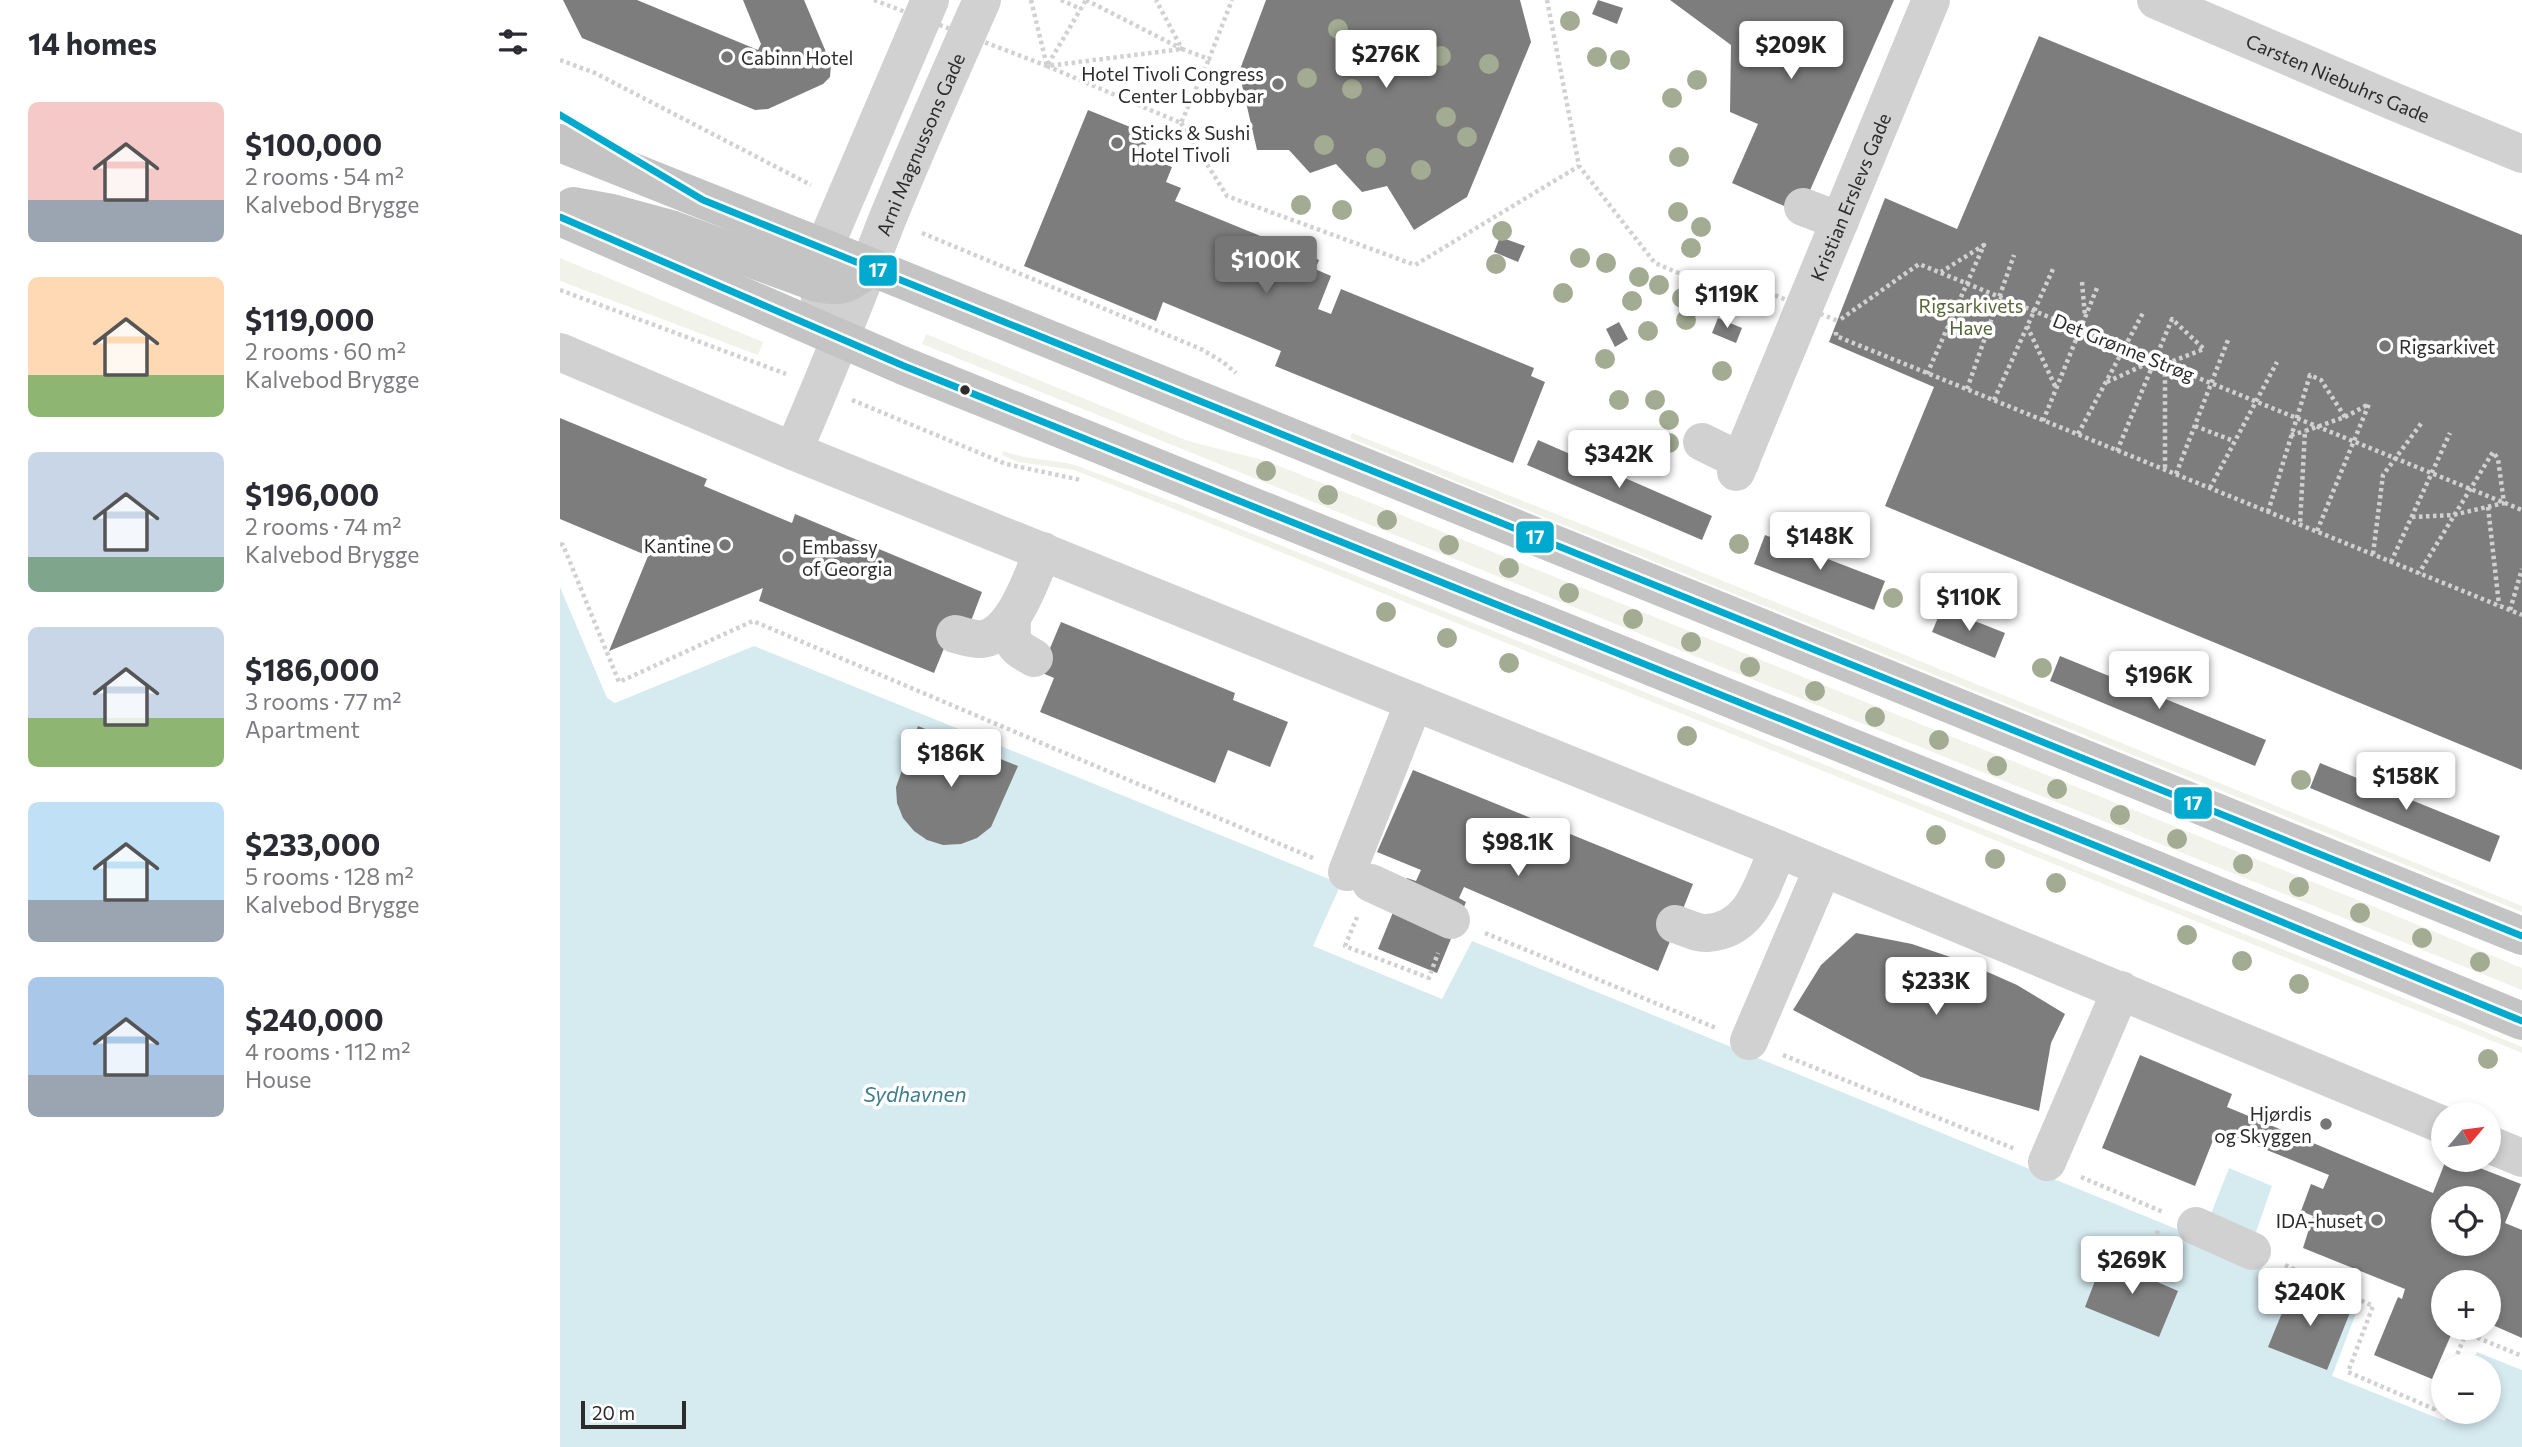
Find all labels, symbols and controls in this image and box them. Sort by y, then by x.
pin: $209K [1742,22,1840,81]
icon: filters [494,23,532,61]
text: 14 homes [28,24,157,61]
street label: Carsten Niebuhrs Gade [2243,28,2434,127]
text: $209K [1755,30,1827,58]
pin: $276K [1337,31,1435,90]
text: $276K [1352,39,1420,67]
place label: Cabinn Hotel [741,46,853,69]
marker: Cabinn Hotel [719,49,735,65]
street label: Arni Magnussons Gade [871,49,969,239]
place label: Hotel Tivoli Congress Center Lobbybar [1081,62,1264,107]
marker: Hotel Tivoli Congress Center Lobbybar [1270,76,1286,92]
street label: Kristian Erslevs Gade [1805,109,1895,284]
place label: Sticks & Sushi Hotel Tivoli [1131,121,1250,166]
text: $100,000 [245,125,382,162]
icon: home [84,130,168,214]
marker: Sticks & Sushi Hotel Tivoli [1109,135,1125,151]
text: 2 rooms · 54 m² [245,162,404,190]
text: Kalvebod Brygge [245,190,419,218]
pin: $100K [1217,236,1315,296]
text: $100K [1231,245,1301,273]
line badge: 17 [858,254,898,287]
text: 17 [868,258,888,281]
pin: $119K [1678,270,1776,330]
text: $119K [1695,279,1759,307]
park label: Rigsarkivets Have [1919,294,2024,339]
text: $119,000 [245,300,374,337]
icon: home [84,305,168,389]
street label: Det Grønne Strøg [2050,308,2198,386]
place label: Rigsarkivet [2399,335,2496,358]
text: 2 rooms · 60 m² [245,337,406,365]
marker: Rigsarkivet [2377,338,2393,354]
text: Kalvebod Brygge [245,365,419,393]
unlabelled marker [958,383,972,397]
pin: $342K [1570,430,1668,490]
text: $342K [1584,439,1654,467]
text: $196,000 [245,475,379,512]
icon: home [84,480,168,564]
text: 2 rooms · 74 m² [245,512,401,540]
pin: $148K [1771,512,1869,572]
line badge: 17 [1515,520,1555,554]
text: $148K [1786,521,1854,549]
text: 17 [1525,525,1545,548]
place label: Kantine [644,534,711,557]
place label: Embassy of Georgia [802,535,892,580]
marker: Kantine [717,537,733,553]
text: Kalvebod Brygge [245,540,419,568]
marker: Embassy of Georgia [780,549,796,565]
pin: $110K [1920,574,2018,633]
text: $110K [1936,582,2002,610]
text: $186,000 [245,650,379,687]
pin: $196K [2110,652,2208,711]
icon: home [84,655,168,739]
text: $196K [2125,660,2193,688]
text: 3 rooms · 77 m² [245,687,402,715]
text: Apartment [245,715,360,743]
pin: $186K [902,730,1000,789]
text: $186K [917,738,985,766]
pin: $158K [2357,752,2455,812]
text: $158K [2372,761,2440,789]
line badge: 17 [2173,786,2213,820]
text: 17 [2183,791,2203,814]
pin: $98.1K [1461,818,1575,878]
text: $233,000 [245,825,381,862]
text: $98.1K [1482,827,1554,855]
icon: home [84,830,168,914]
text: 5 rooms · 128 m² [245,862,414,890]
text: Kalvebod Brygge [245,890,419,918]
pin: $233K [1887,958,1985,1017]
text: $233K [1901,966,1971,994]
text: $240,000 [245,1000,384,1037]
icon: home [84,1005,168,1089]
text: 4 rooms · 112 m² [245,1037,410,1065]
text: House [245,1065,311,1093]
water label: Sydhavnen [863,1081,967,1106]
place label: Hjørdis og Skyggen [2214,1102,2312,1147]
north arrow [2431,1102,2501,1172]
map controls [2431,1102,2501,1424]
marker: Hjørdis og Skyggen [2318,1116,2334,1132]
button: locate [2431,1186,2501,1256]
place label: IDA-huset [2276,1209,2363,1232]
marker: IDA-huset [2369,1212,2385,1228]
pin: $269K [2083,1236,2181,1296]
text: $269K [2097,1245,2167,1273]
pin: $240K [2261,1268,2359,1328]
button: + [2431,1270,2501,1340]
text: $240K [2274,1277,2346,1305]
button: − [2431,1354,2501,1424]
scale bar [581,1398,686,1430]
text: 20 m [592,1401,635,1424]

